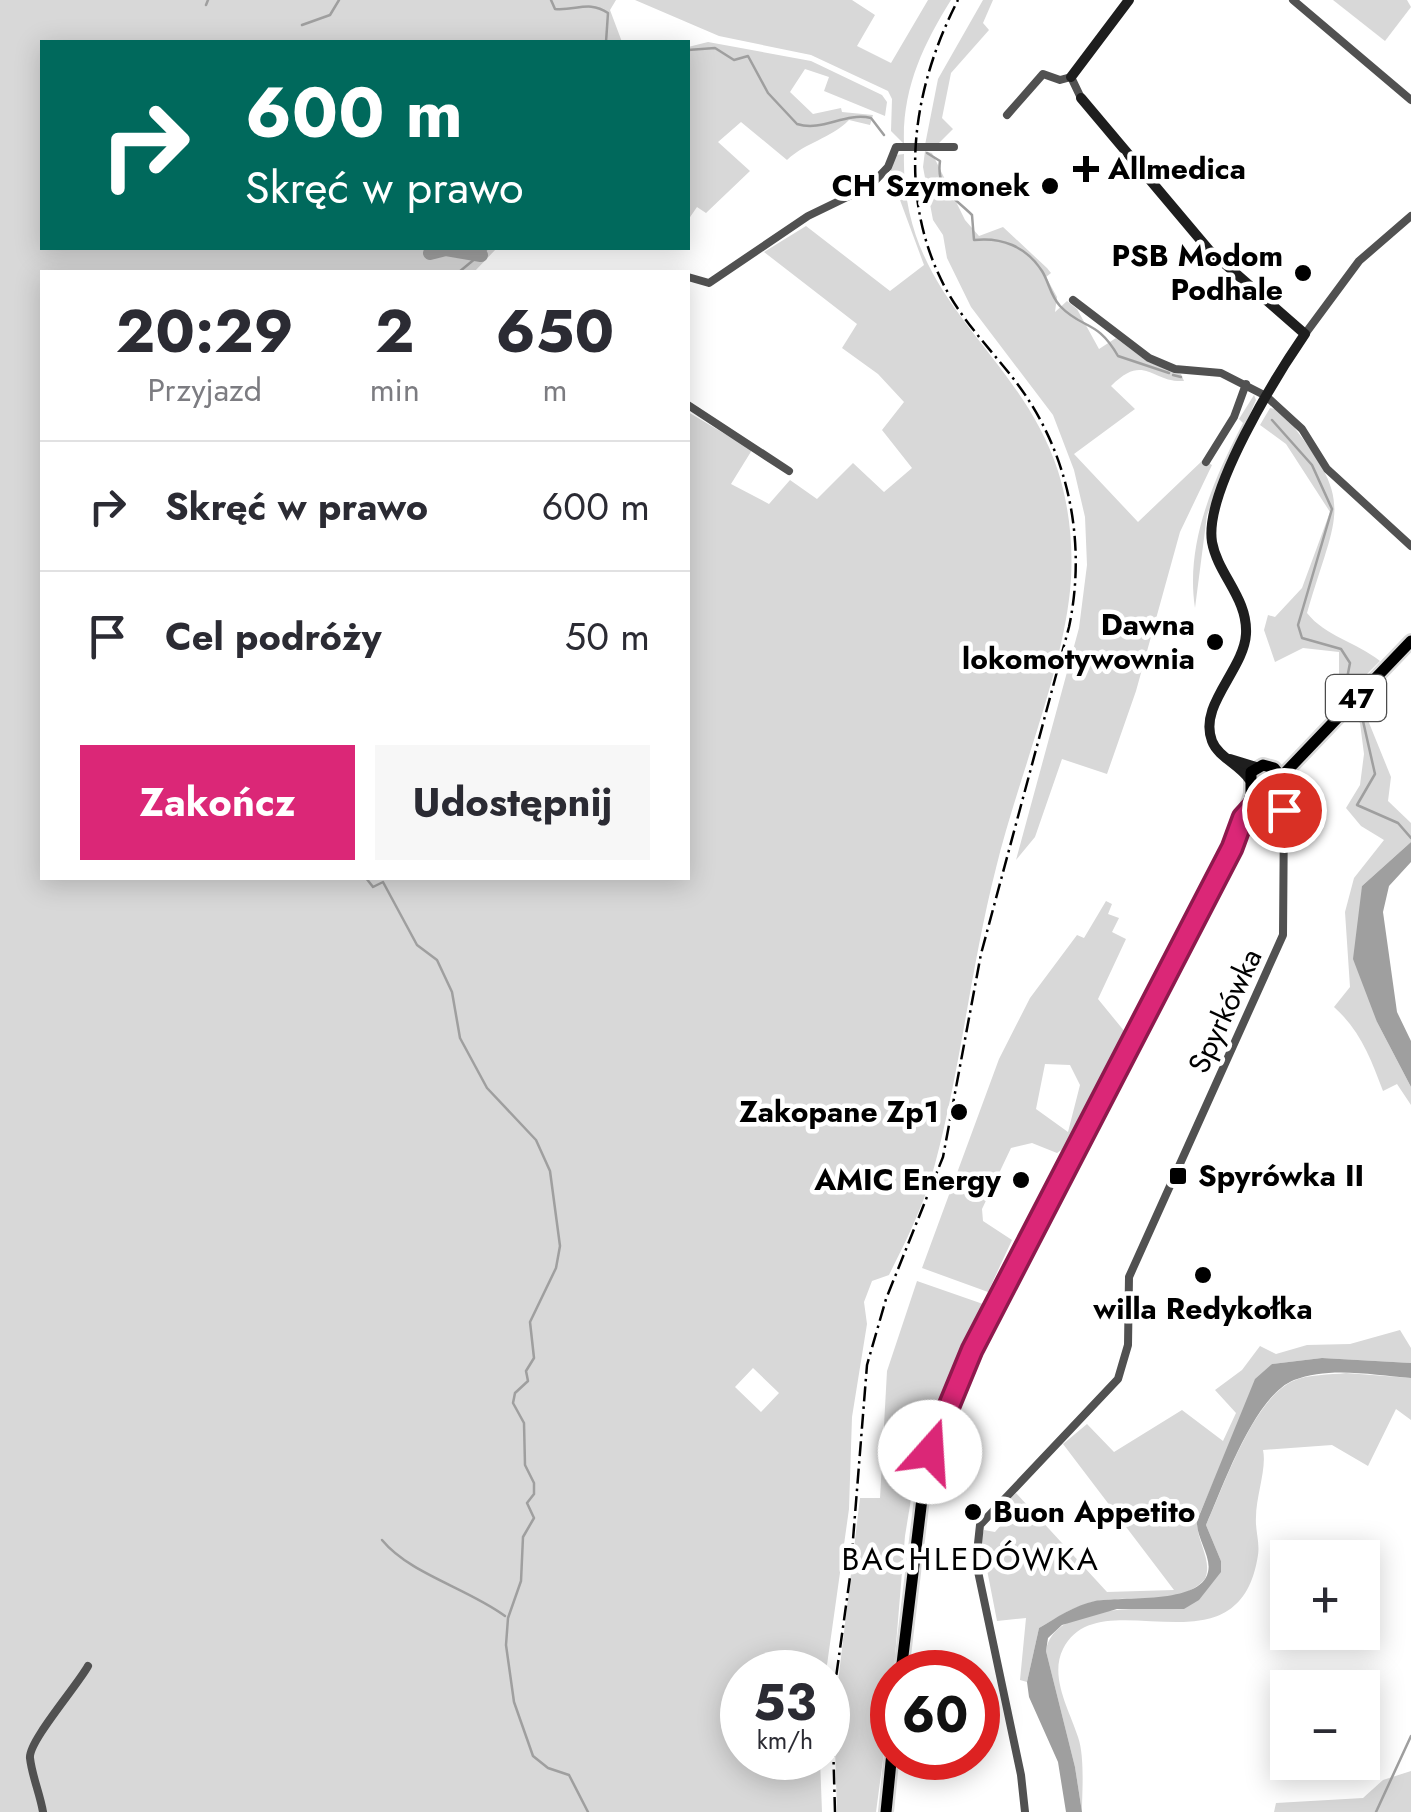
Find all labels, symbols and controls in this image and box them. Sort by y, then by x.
text: 600 m [245,62,463,163]
icon: right [80,80,210,210]
place label: Allmedica [1107,147,1246,190]
text: Skręć w prawo [245,155,524,220]
marker: Allmedica [1073,156,1099,182]
place label: CH Szymonek [832,164,1031,207]
marker: CH Szymonek [1039,175,1061,197]
place label: PSB Modom Podhale [1111,234,1283,311]
marker: PSB Modom Podhale [1292,262,1314,284]
text: 20:29 [116,288,294,375]
text: 2 [375,288,414,375]
text: 650 [496,288,614,375]
text: Przyjazd [148,367,262,413]
text: min [370,367,420,413]
text: m [542,367,567,413]
icon: right [80,479,135,534]
text: Skręć w prawo [165,479,428,534]
text: 600 m [541,479,650,534]
place label: Dawna lokomotywownia [962,603,1195,680]
icon: arrive [80,609,135,664]
text: Cel podróży [165,609,382,664]
text: 50 m [565,609,650,664]
marker: Dawna lokomotywownia [1204,631,1226,653]
road number: 47 [1326,675,1386,721]
button: Zakończ [80,745,355,860]
button: Udostępnij [375,745,650,860]
pin [1242,768,1327,853]
icon: arrive [1257,783,1312,838]
street label: Spyrkówka [1177,941,1272,1080]
place label: Zakopane Zp1 [739,1090,939,1133]
marker: Zakopane Zp1 [948,1101,970,1123]
place label: Spyrówka II [1198,1154,1364,1197]
place label: AMIC Energy [813,1158,1001,1201]
marker: Spyrówka II [1167,1165,1189,1187]
marker: AMIC Energy [1010,1169,1032,1191]
marker: willa Redykołka [1192,1264,1214,1286]
place label: willa Redykołka [1092,1287,1313,1330]
position arrow [878,1400,982,1504]
place label: Buon Appetito [993,1490,1195,1533]
marker: Buon Appetito [962,1501,984,1523]
district label: BACHLEDÓWKA [842,1536,1100,1582]
map controls [1270,1540,1380,1780]
button: + [1270,1540,1380,1650]
speed limit sign: 60 [870,1650,1000,1780]
text: 53 [753,1666,817,1739]
button: − [1270,1670,1380,1780]
text: km/h [757,1722,813,1758]

